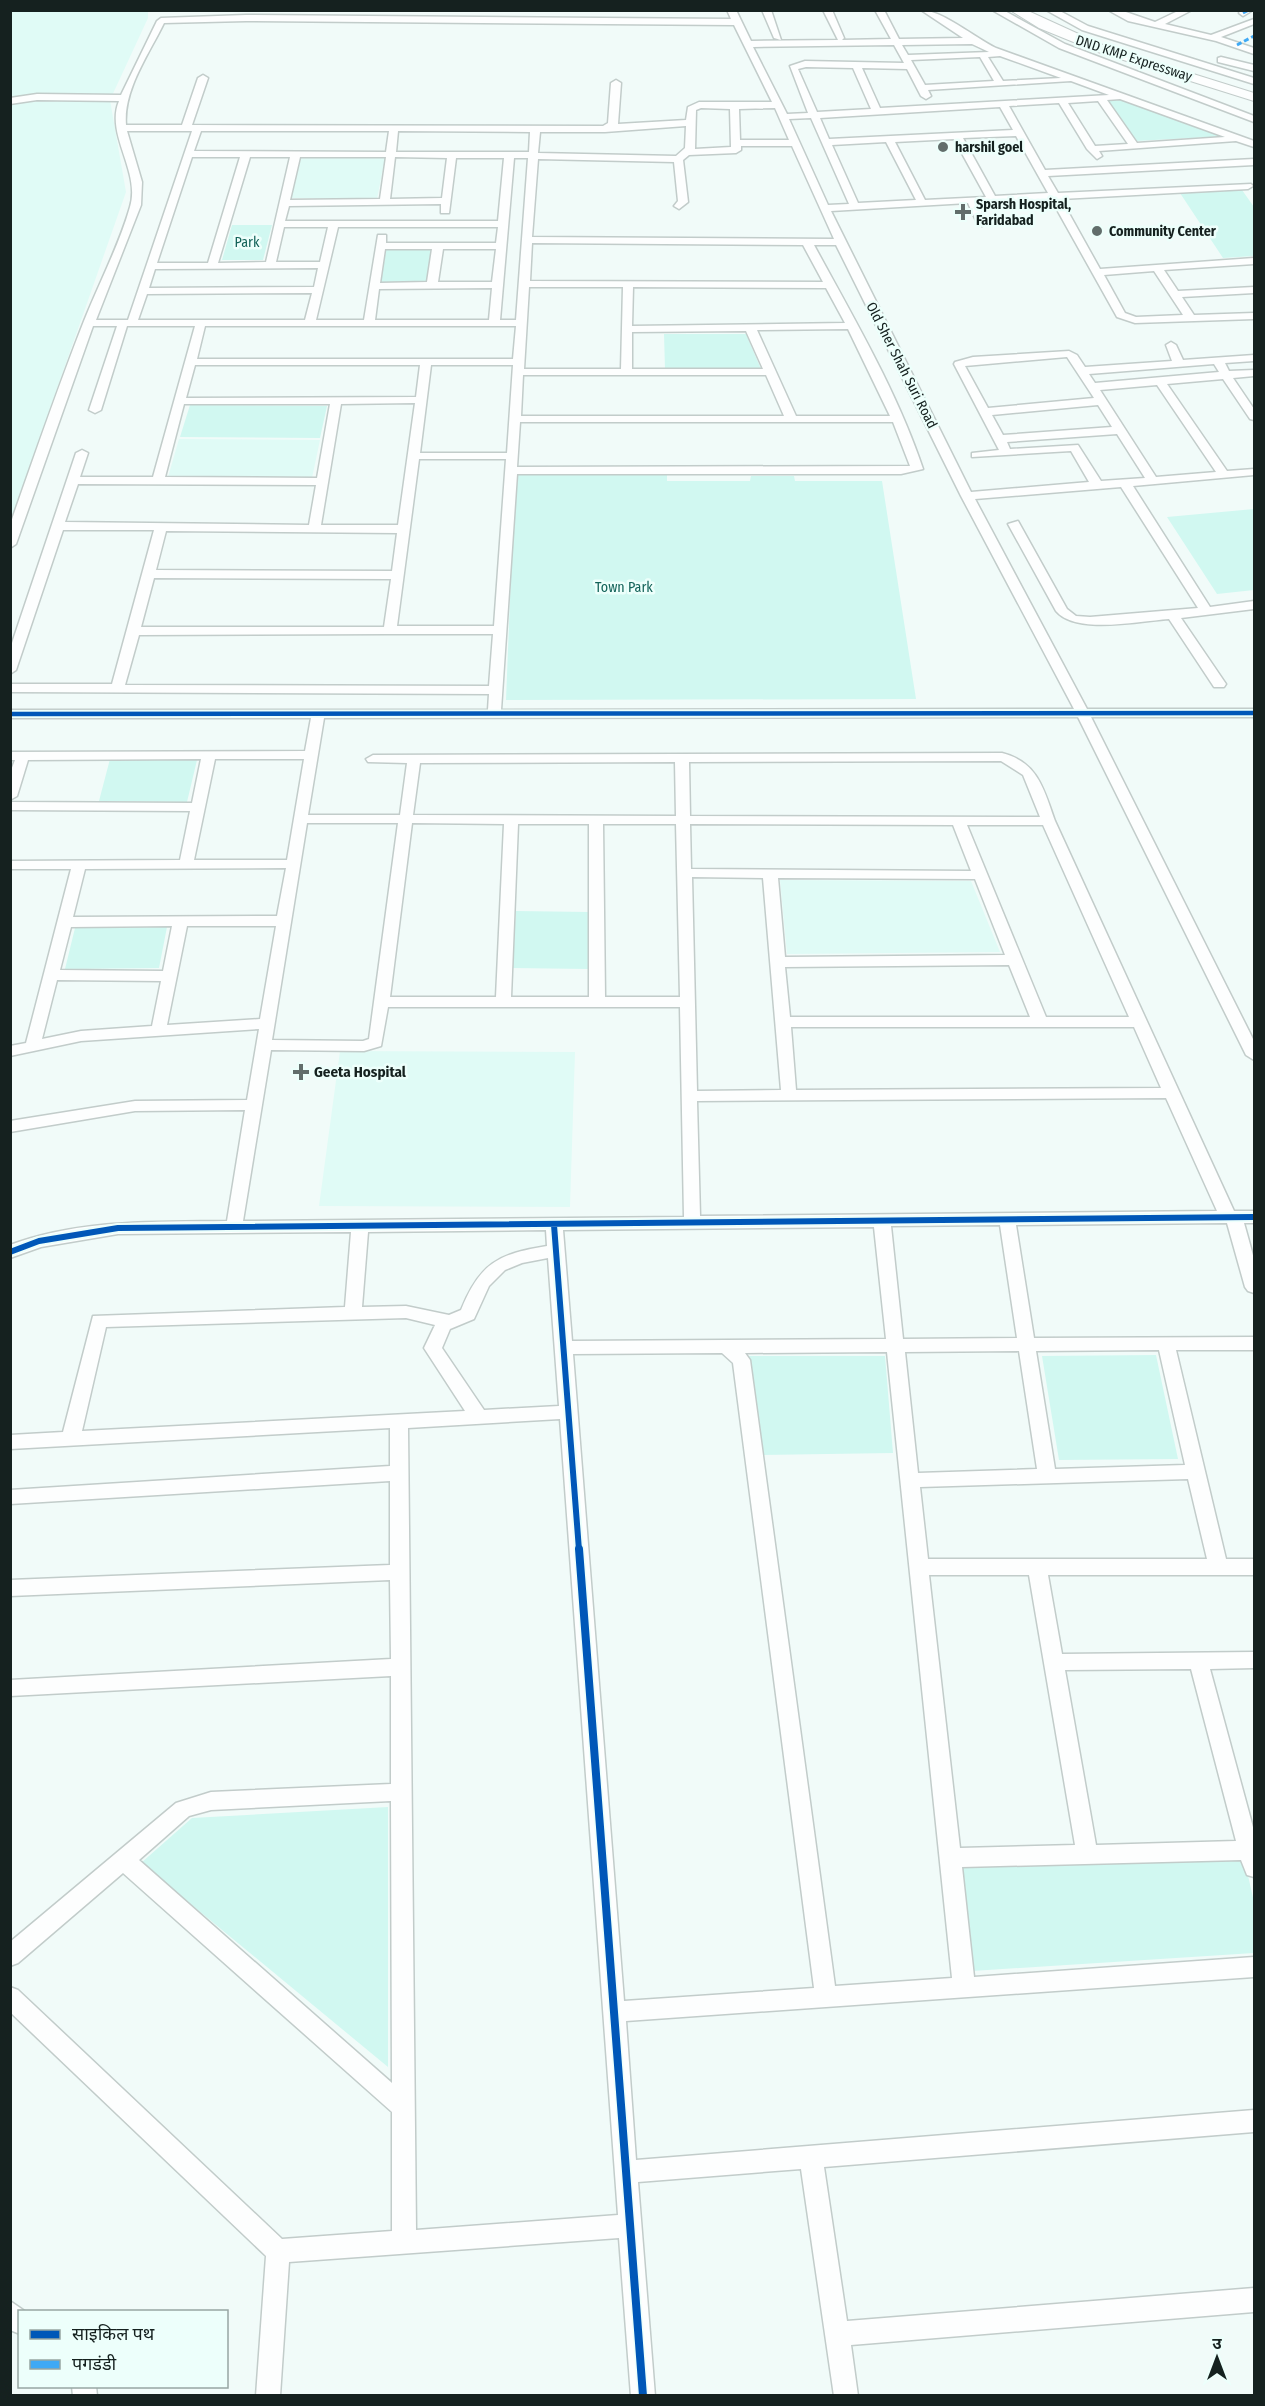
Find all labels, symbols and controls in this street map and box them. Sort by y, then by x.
street label: DND KMP Expressway [1074,32,1195,86]
place label: harshil goel [955,139,1023,156]
marker: harshil goel [936,140,950,154]
place label: Sparsh Hospital, Faridabad [976,196,1071,229]
marker: Sparsh Hospital, Faridabad [954,203,972,221]
place label: Community Center [1109,223,1217,240]
marker: Community Center [1090,224,1104,238]
park label: Park [235,234,260,251]
street label: Old Sher Shah Suri Road [862,299,941,431]
park label: Town Park [595,579,653,596]
marker: Geeta Hospital [292,1063,310,1081]
place label: Geeta Hospital [314,1063,407,1081]
legend [18,2310,228,2388]
text: साइकिल पथ [72,2323,155,2345]
north arrow [1187,2328,1247,2388]
text: उ [1212,2334,1222,2353]
text: पगडंडी [72,2353,117,2375]

